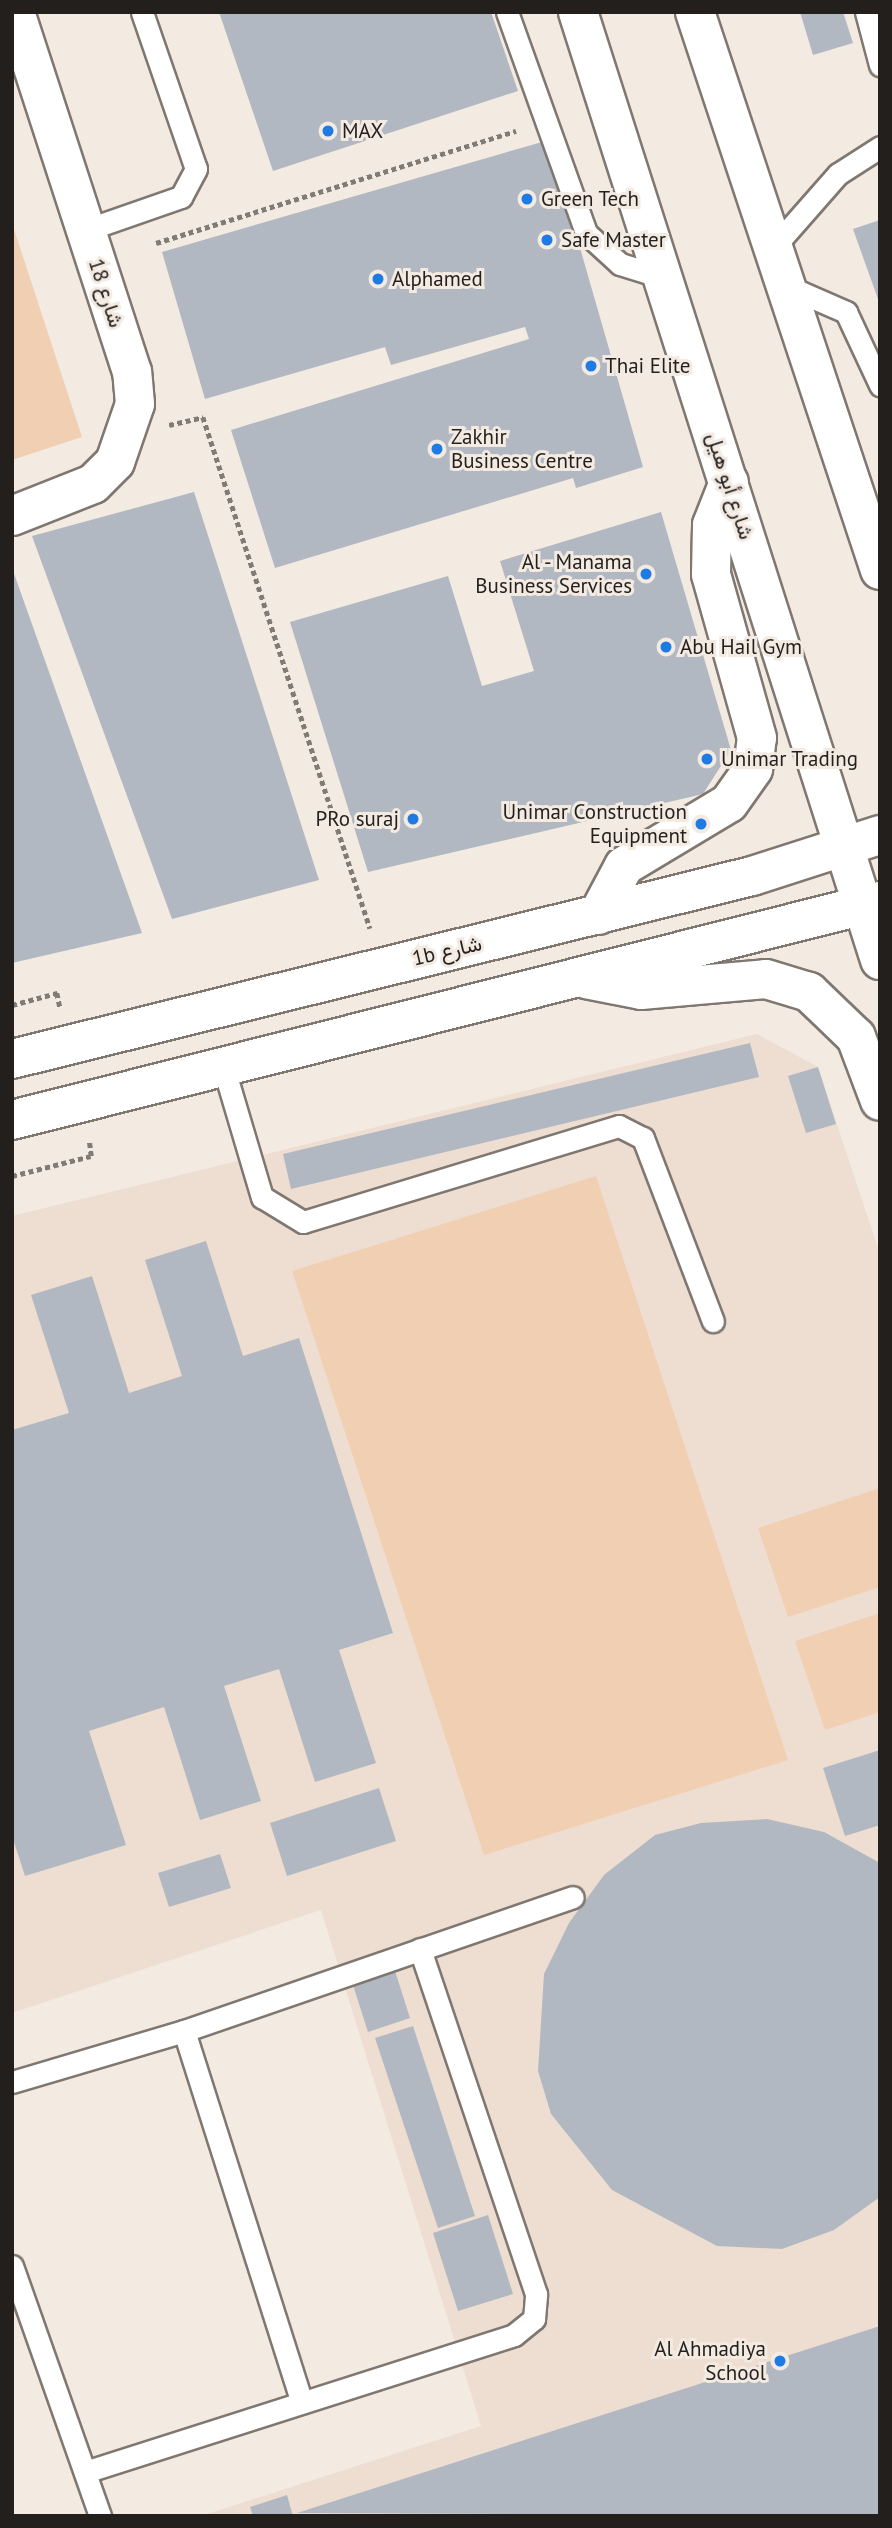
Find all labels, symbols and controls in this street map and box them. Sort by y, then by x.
place label: MAX [342,118,383,144]
marker: MAX [320,123,336,139]
place label: Green Tech [541,186,640,212]
marker: Green Tech [519,191,535,207]
place label: Safe Master [561,227,666,253]
marker: Safe Master [539,232,555,248]
street label: شارع 18 [83,255,129,331]
place label: Alphamed [392,266,483,292]
marker: Alphamed [370,271,386,287]
place label: Thai Elite [605,353,690,379]
marker: Thai Elite [583,358,599,374]
place label: Zakhir Business Centre [451,424,593,474]
street label: شارع أبو هيل [701,429,759,543]
marker: Zakhir Business Centre [429,441,445,457]
place label: Al - Manama Business Services [475,549,632,599]
marker: Al - Manama Business Services [638,566,654,582]
place label: Abu Hail Gym [680,634,802,660]
marker: Abu Hail Gym [658,639,674,655]
place label: Unimar Trading [721,746,859,772]
marker: Unimar Trading [699,751,715,767]
place label: Unimar Construction Equipment [503,799,687,849]
place label: PRo suraj [316,806,399,832]
marker: PRo suraj [405,811,421,827]
marker: Unimar Construction Equipment [693,816,709,832]
street label: 1b شارع [410,931,484,971]
place label: Al Ahmadiya School [654,2336,766,2386]
marker: Al Ahmadiya School [772,2353,788,2369]

